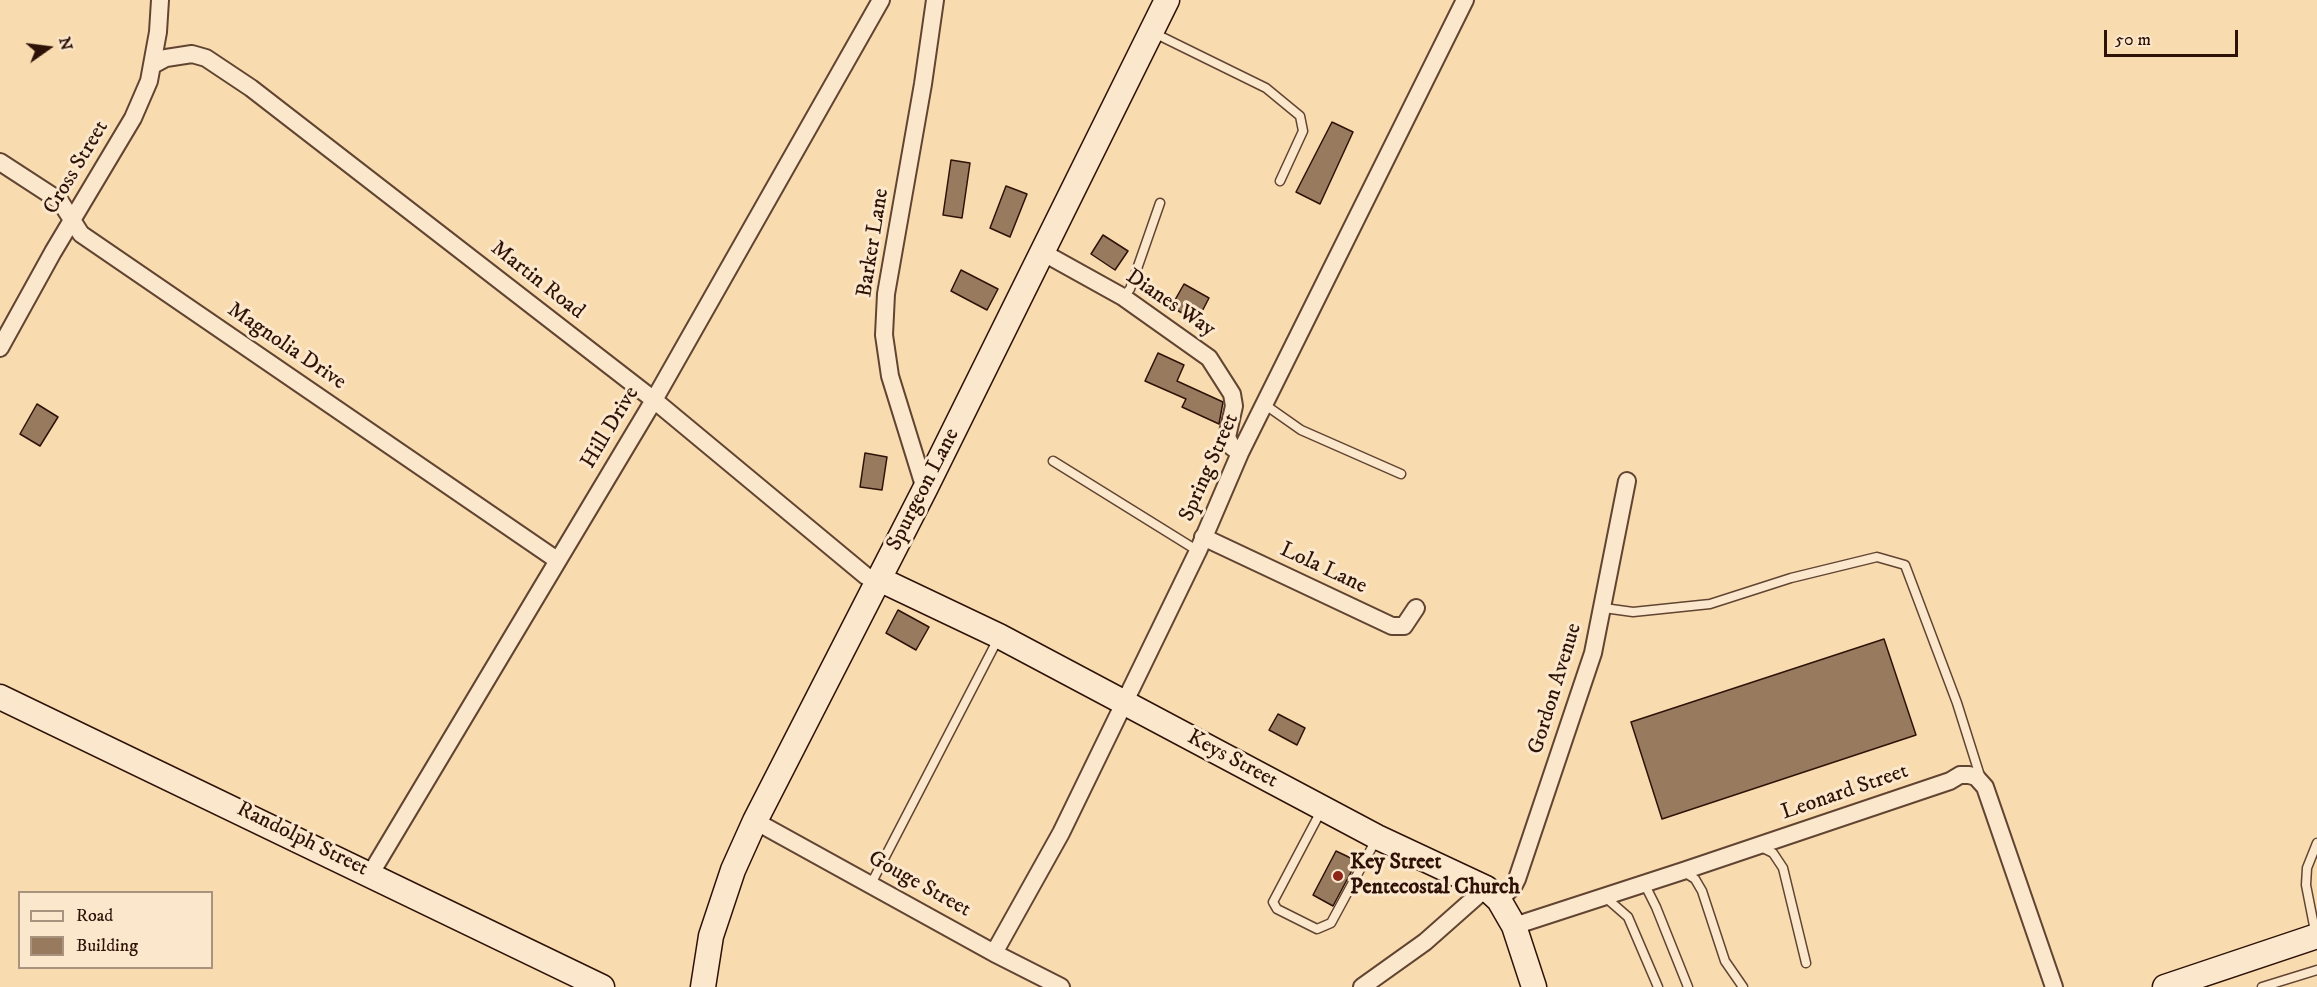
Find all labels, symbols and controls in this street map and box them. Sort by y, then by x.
north arrow [18,18,78,78]
scale bar [2107,18,2240,56]
text: 50 m [2115,29,2151,51]
text: N [54,35,77,52]
street label: Cross Street [39,116,115,220]
street label: Barker Lane [852,187,896,299]
street label: Martin Road [485,236,589,326]
street label: Dianes Way [1120,264,1220,344]
street label: Magnolia Drive [222,298,350,396]
street label: Hill Drive [576,382,646,474]
street label: Spring Street [1174,410,1246,526]
street label: Spurgeon Lane [882,424,966,556]
street label: Lola Lane [1275,537,1371,601]
street label: Gordon Avenue [1524,620,1588,758]
street label: Keys Street [1182,725,1282,795]
street label: Leonard Street [1778,759,1912,827]
street label: Randolph Street [232,797,372,883]
street label: Gouge Street [863,846,975,924]
place label: Key Street Pentecostal Church [1350,850,1520,902]
marker: Key Street Pentecostal Church [1331,869,1345,883]
legend [18,891,213,969]
text: Road [76,905,113,927]
text: Building [76,935,138,957]

